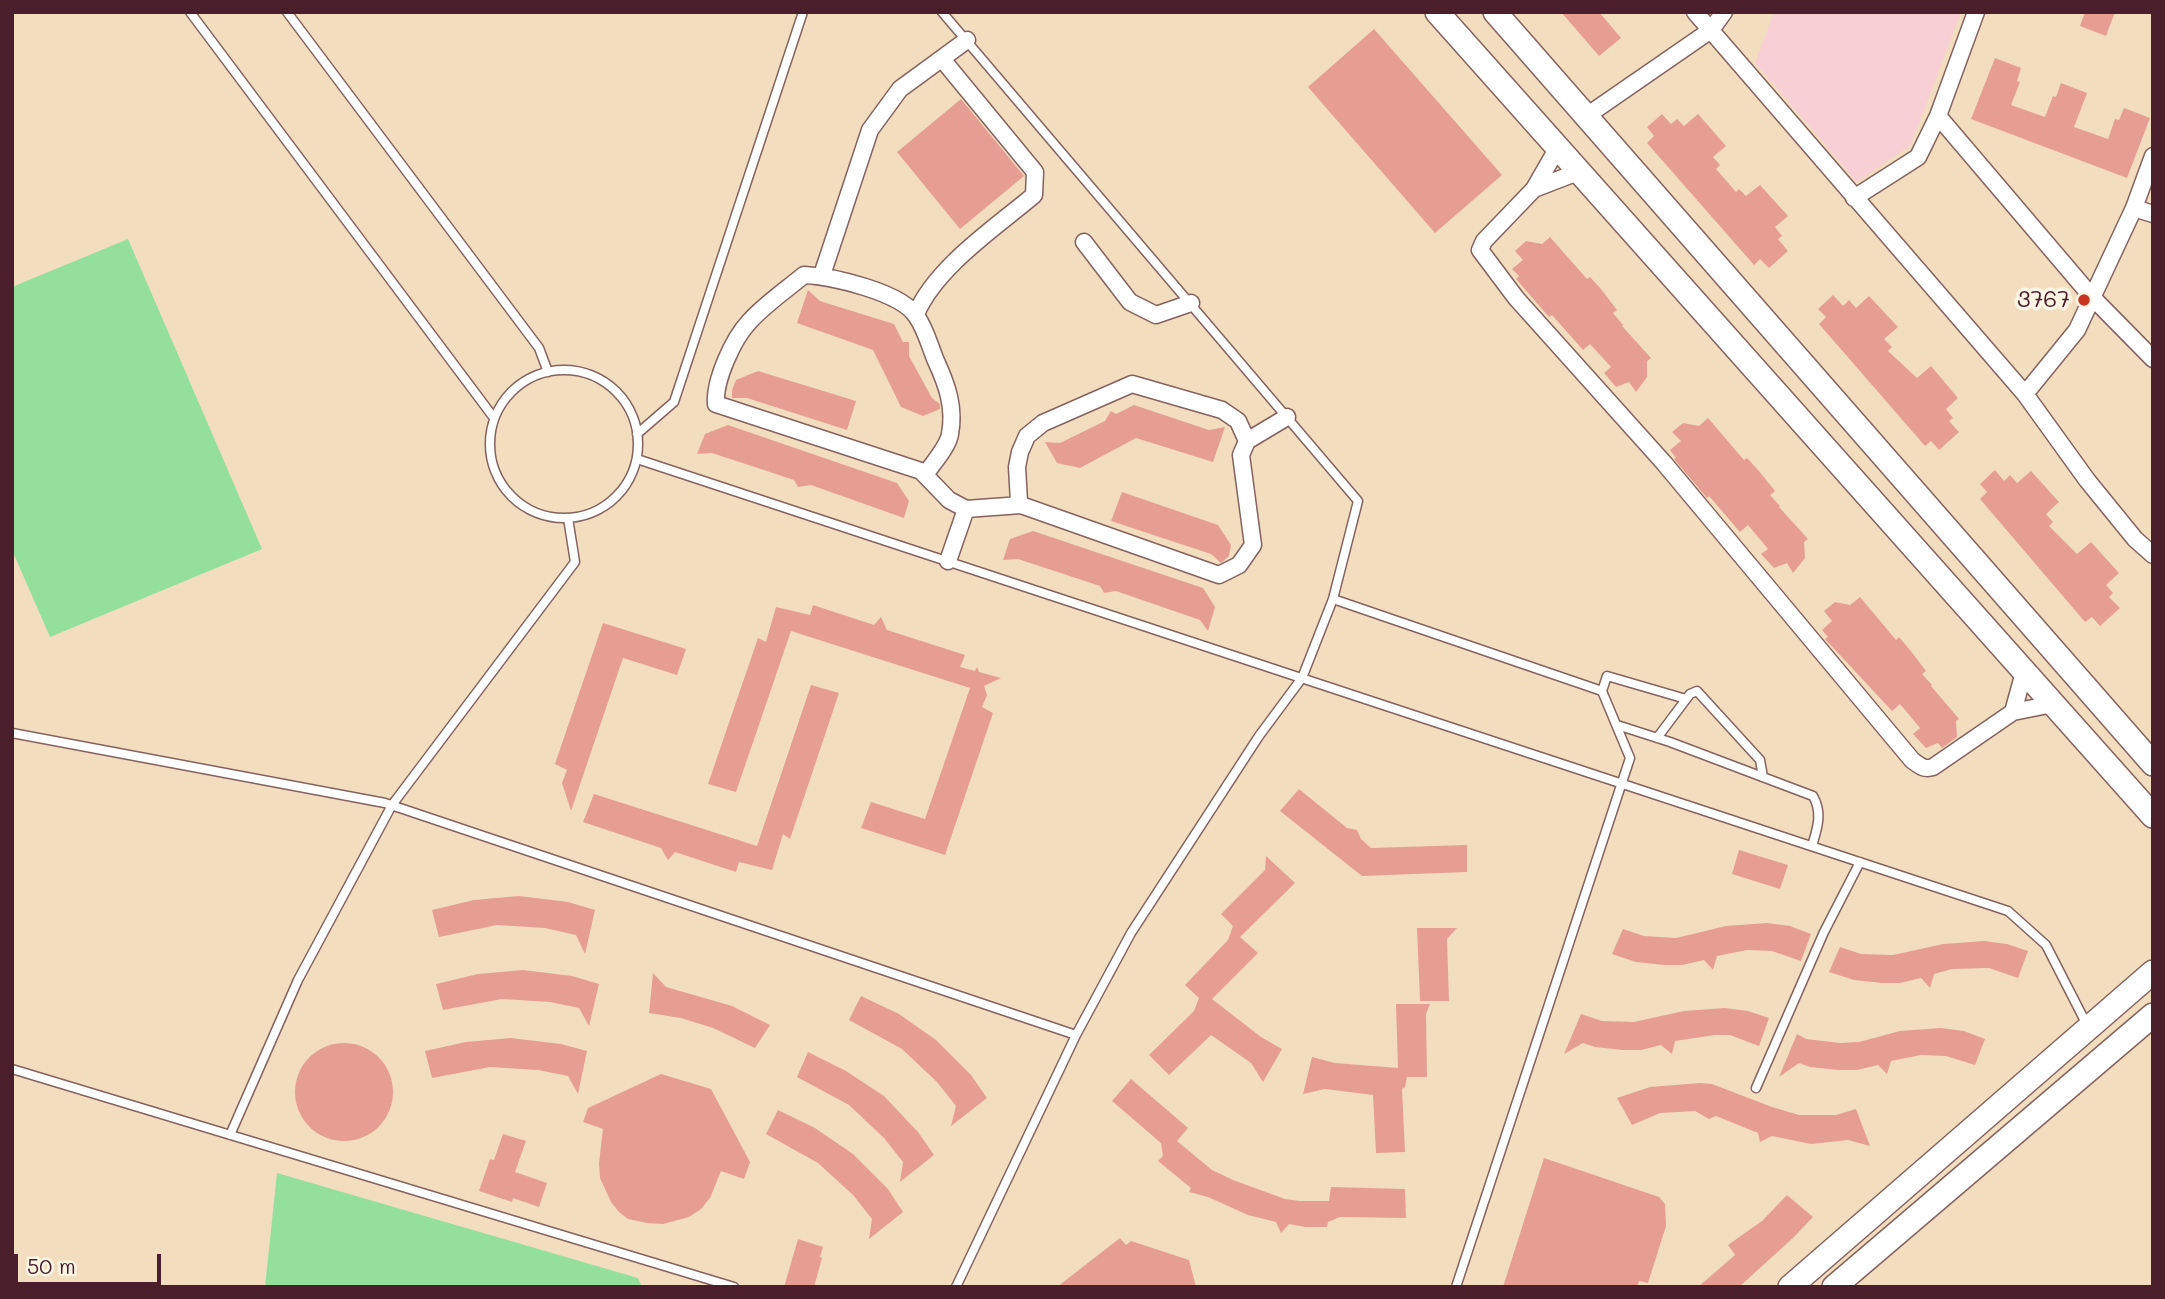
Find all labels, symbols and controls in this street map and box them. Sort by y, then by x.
place label: 3767 [2017,286,2070,314]
marker: 3767 [2076,292,2092,308]
scale bar [18,1240,164,1284]
text: 50 m [27,1252,76,1279]

